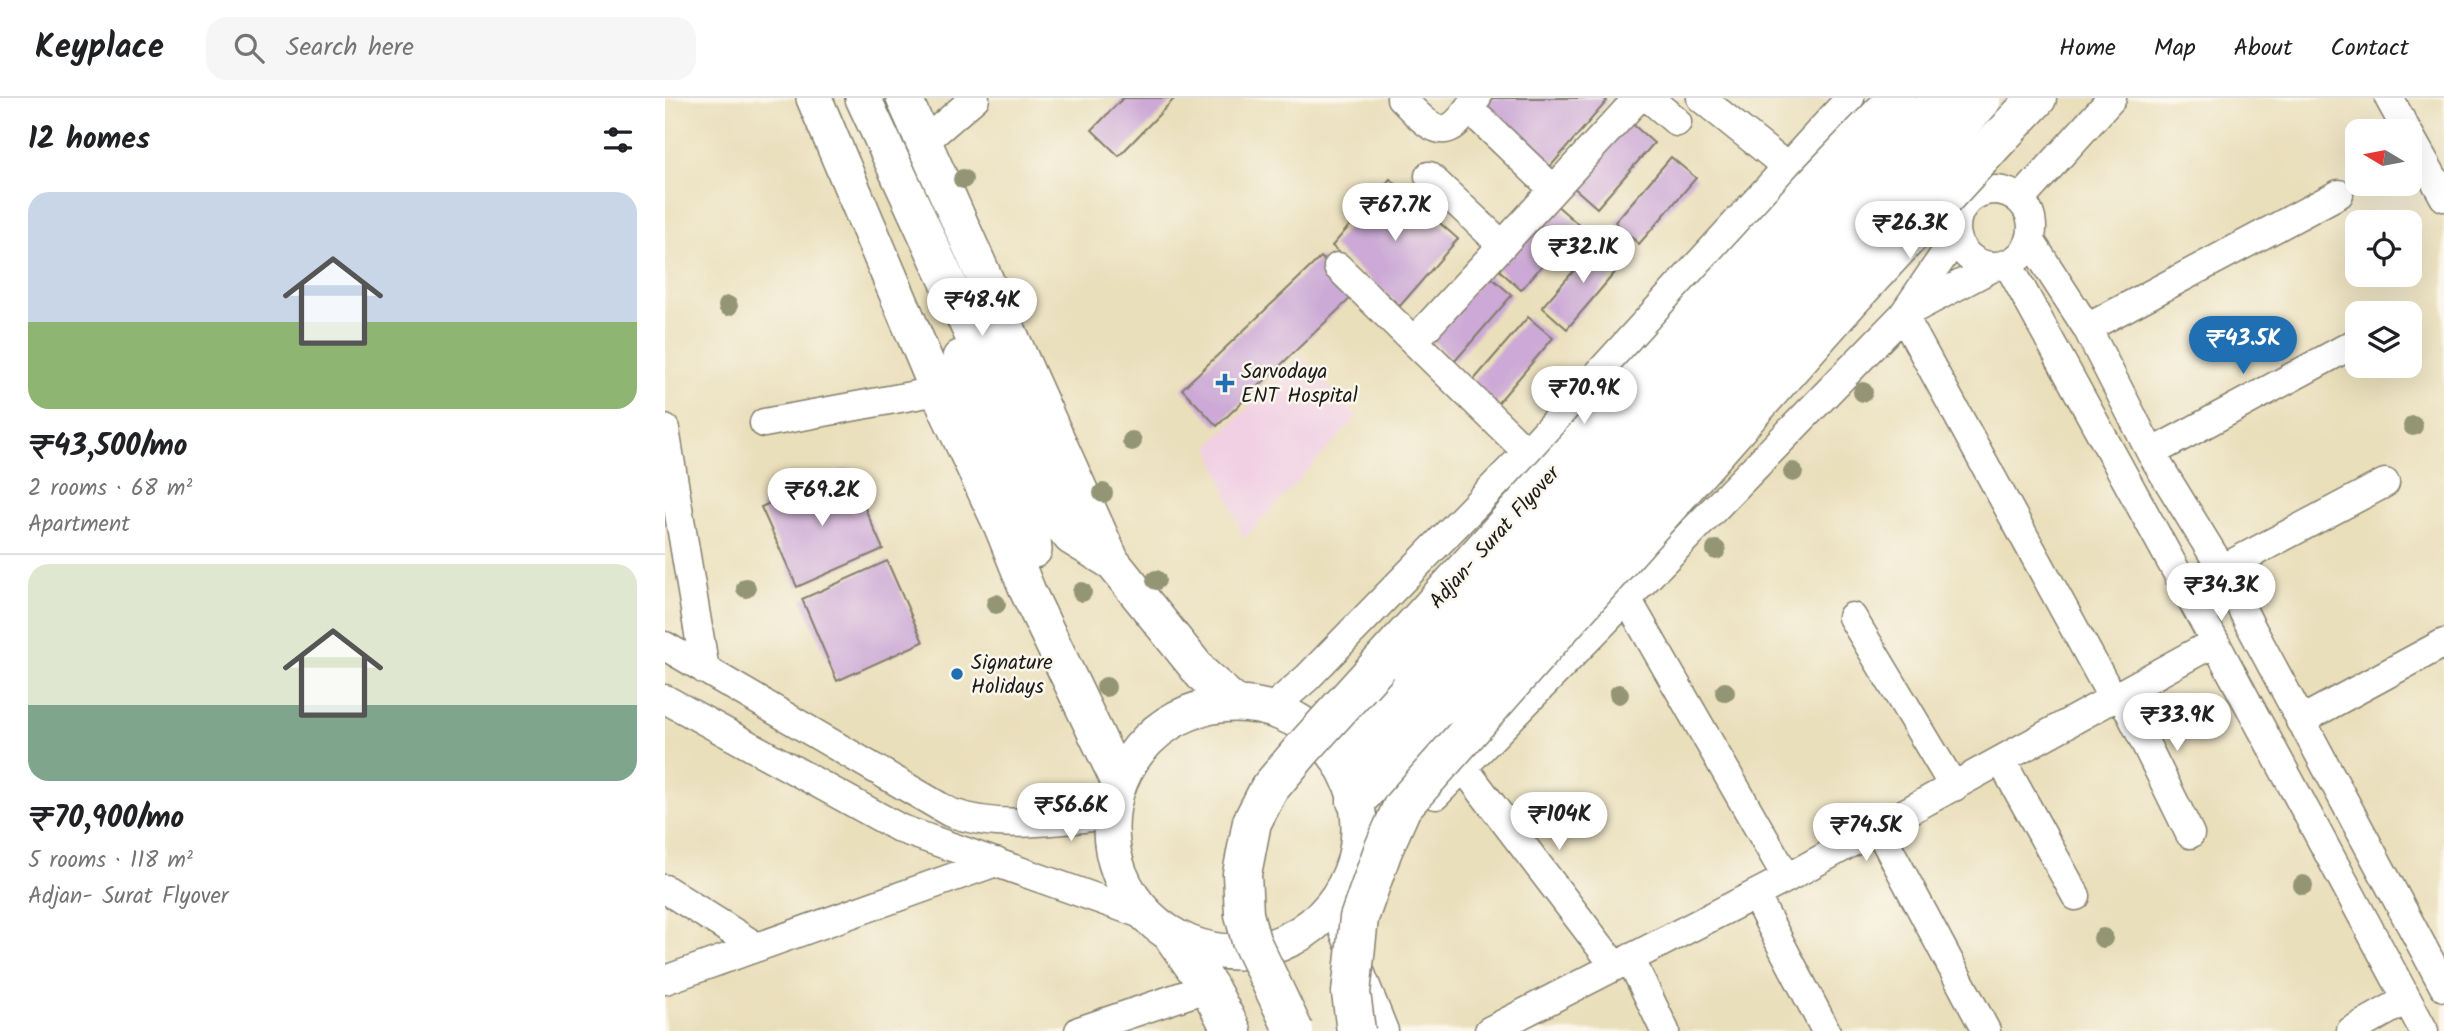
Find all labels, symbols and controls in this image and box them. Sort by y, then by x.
search box [206,17,696,80]
text: Keyplace [35,22,164,75]
text: Search here [286,27,414,69]
icon: search [230,29,268,67]
text: Home [2059,29,2116,68]
text: Map [2154,29,2196,68]
text: About [2234,29,2292,68]
text: Contact [2330,29,2409,68]
text: 12 homes [28,116,150,164]
north arrow [2345,119,2422,196]
map controls [2345,119,2422,378]
icon: filters [599,121,637,159]
pin: ₹67.7K [1338,184,1452,243]
text: ₹67.7K [1358,188,1432,224]
pin: ₹26.3K [1853,202,1967,261]
text: ₹26.3K [1871,206,1949,242]
button: locate [2345,210,2422,287]
pin: ₹32.1K [1526,226,1640,285]
text: ₹32.1K [1547,230,1619,266]
icon: home [270,238,396,364]
pin: ₹48.4K [925,278,1039,338]
text: ₹48.4K [943,283,1021,319]
button: layers [2345,301,2422,378]
pin: ₹43.5K [2186,316,2300,376]
text: ₹43.5K [2205,321,2281,357]
place label: Sarvodaya ENT Hospital [1241,356,1358,413]
pin: ₹70.9K [1527,366,1641,426]
text: ₹70.9K [1547,371,1621,407]
marker: Sarvodaya ENT Hospital [1215,373,1235,393]
text: ₹43,500/mo [28,423,187,471]
street label: Adjan- Surat Flyover [1422,458,1569,617]
pin: ₹69.2K [765,468,879,528]
text: 2 rooms · 68 m² [28,471,192,507]
text: ₹69.2K [784,473,860,509]
text: Apartment [28,507,130,543]
pin: ₹34.3K [2164,564,2278,623]
text: ₹34.3K [2182,568,2260,604]
icon: home [270,610,396,736]
place label: Signature Holidays [971,647,1053,704]
marker: Signature Holidays [949,666,965,682]
pin: ₹33.9K [2120,694,2234,753]
text: ₹33.9K [2139,698,2215,734]
pin: ₹56.6K [1014,784,1128,843]
text: ₹56.6K [1033,788,1109,824]
pin: ₹104K [1510,792,1608,852]
text: ₹70,900/mo [28,795,184,843]
text: ₹104K [1526,797,1592,833]
pin: ₹74.5K [1809,804,1923,863]
text: ₹74.5K [1829,808,1903,844]
text: 5 rooms · 118 m² [28,843,193,879]
text: Adjan- Surat Flyover [28,879,228,915]

